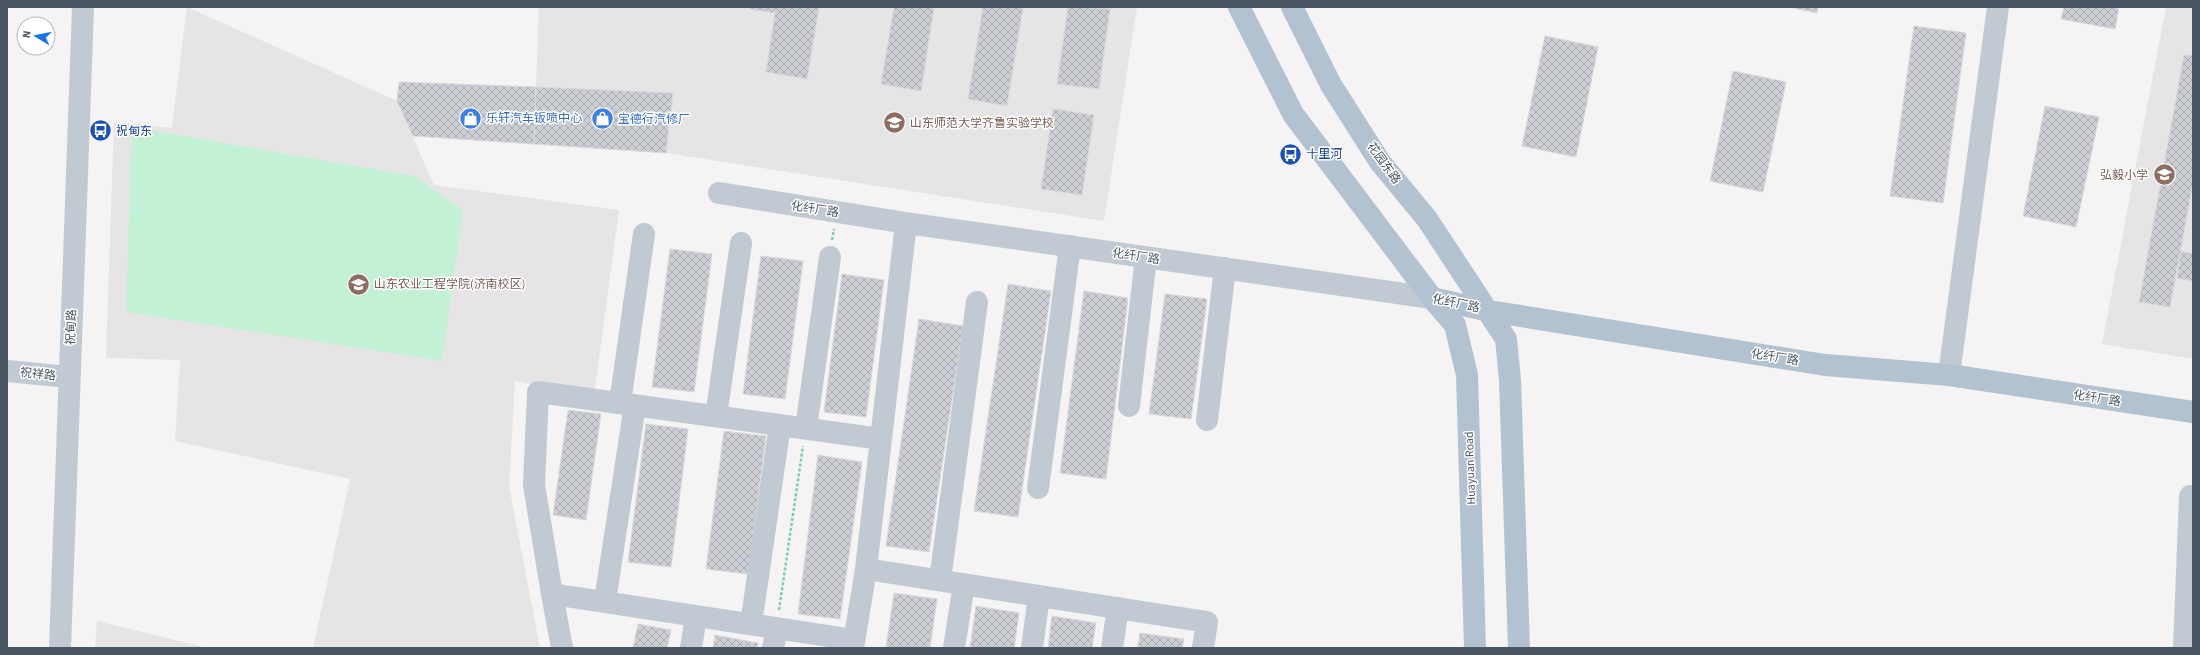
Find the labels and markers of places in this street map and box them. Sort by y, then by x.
shop icon: 乐轩汽车钣喷中心 [457,105,483,131]
shop icon: 宝德行汽修厂 [589,106,615,132]
place label: 乐轩汽车钣喷中心 [486,110,582,127]
school or university icon: 山东师范大学齐鲁实验学校 [881,110,907,136]
place label: 宝德行汽修厂 [618,111,690,128]
place label: 山东师范大学齐鲁实验学校 [910,115,1054,132]
bus stop icon: 祝甸东 [87,118,113,144]
place label: 祝甸东 [116,123,152,140]
bus stop icon: 十里河 [1278,141,1304,167]
place label: 十里河 [1306,146,1342,163]
school or university icon: 弘毅小学 [2151,162,2177,188]
place label: 弘毅小学 [2100,167,2148,184]
school or university icon: 山东农业工程学院(济南校区) [346,271,372,297]
place label: 山东农业工程学院(济南校区) [374,276,525,293]

